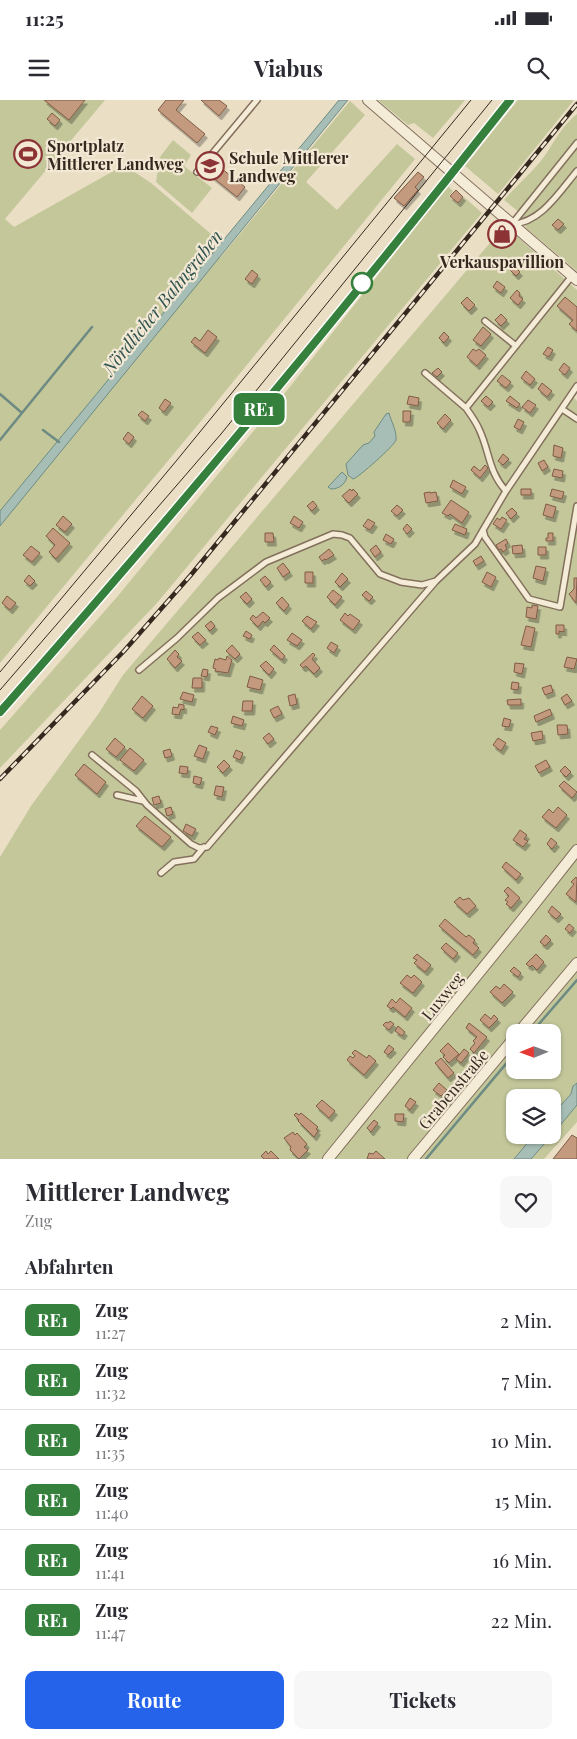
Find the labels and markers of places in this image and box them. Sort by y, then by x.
place label: Sportplatz Mittlerer Landweg [47,135,183,174]
sports icon: Sportplatz Mittlerer Landweg [13,139,43,169]
place label: Schule Mittlerer Landweg [229,147,349,186]
school or university icon: Schule Mittlerer Landweg [195,151,225,181]
shop icon: Verkauspavillion [487,219,517,249]
place label: Verkauspavillion [439,251,564,272]
unlabelled marker [351,272,373,294]

